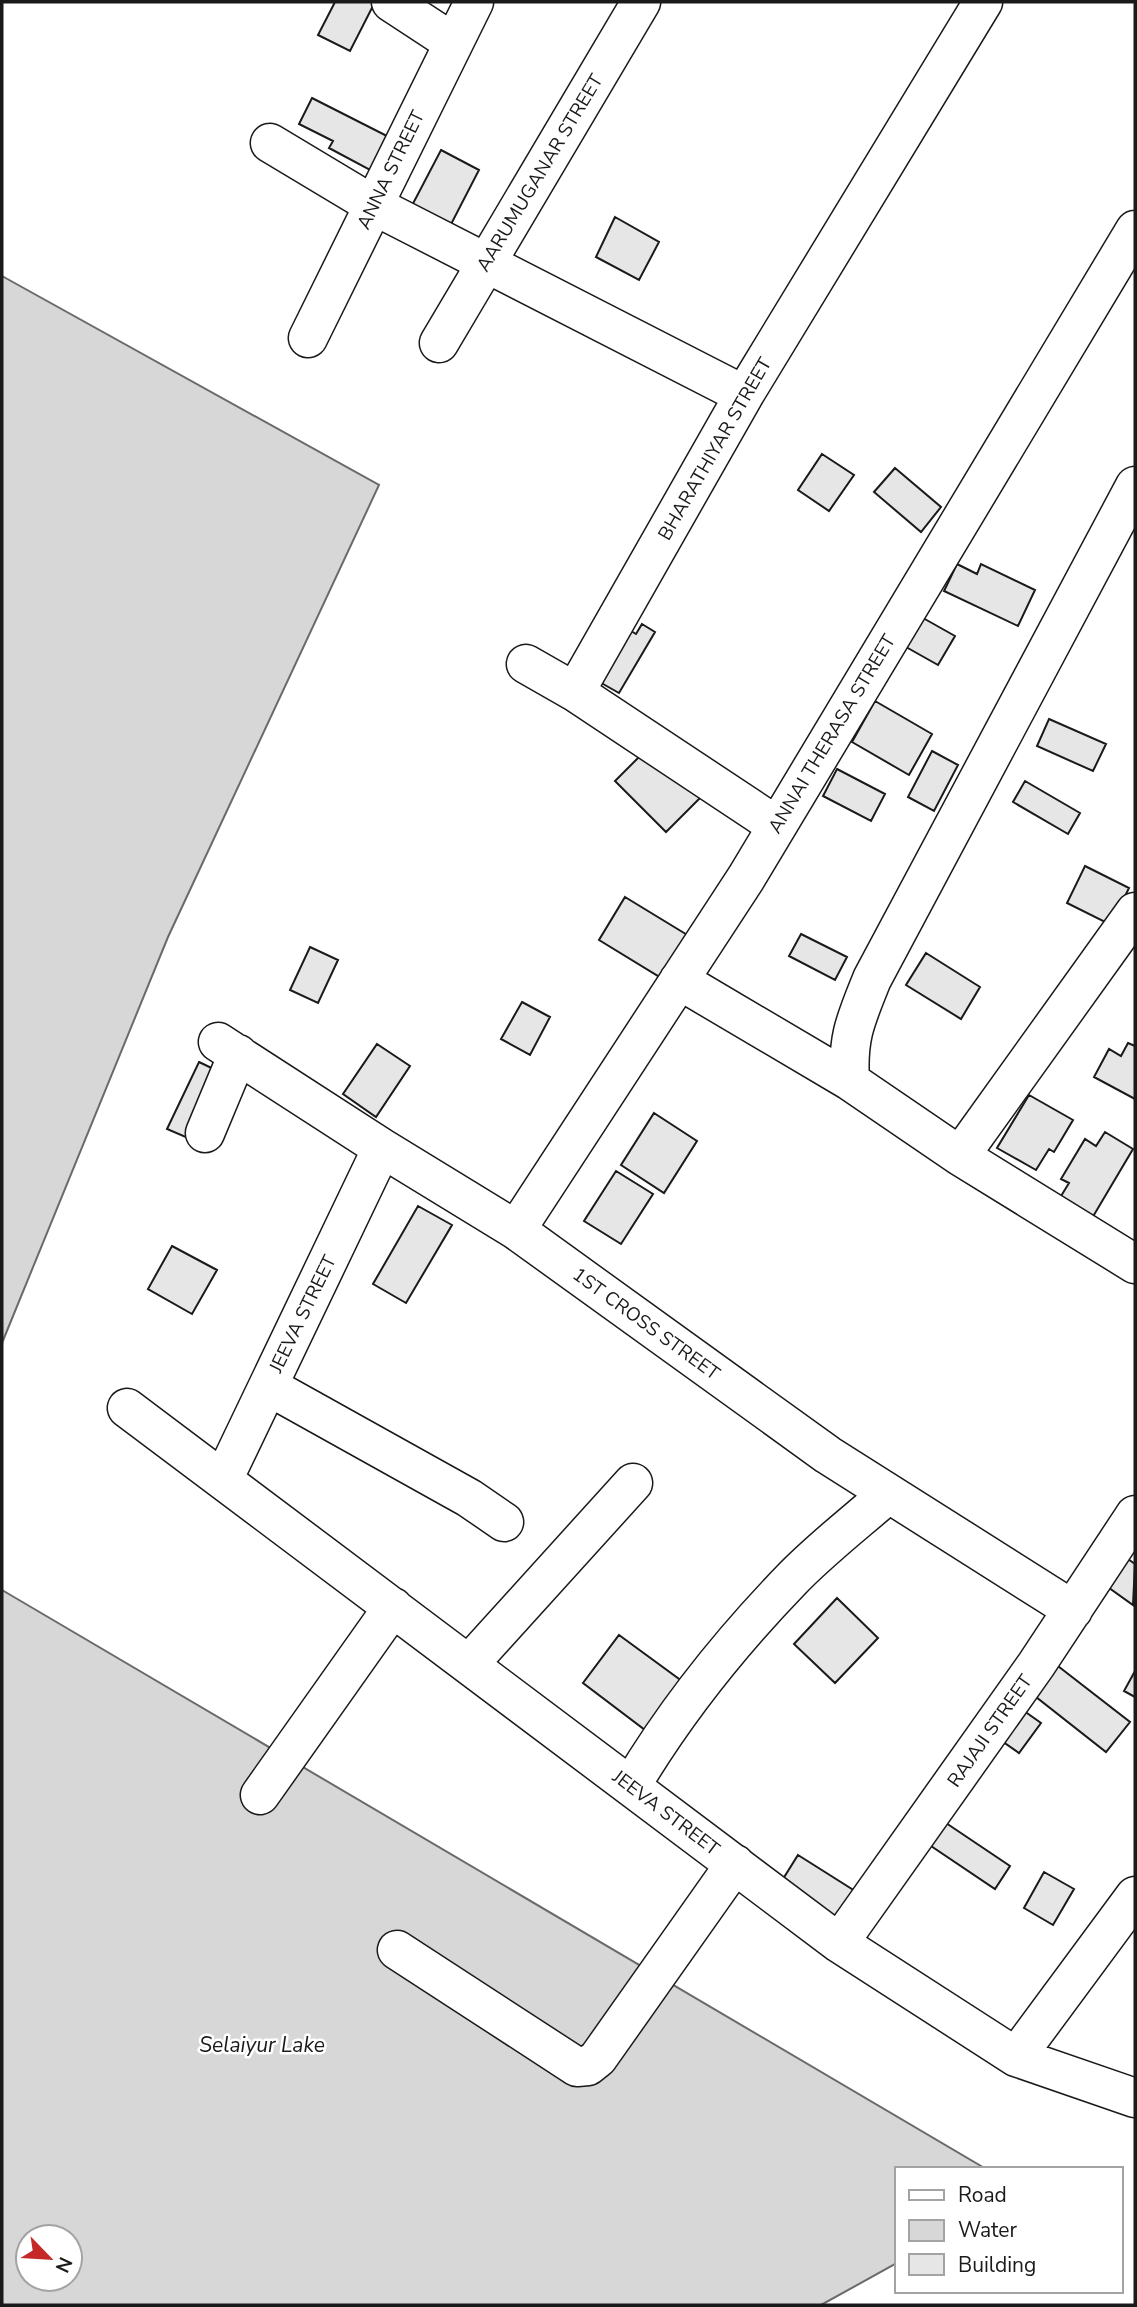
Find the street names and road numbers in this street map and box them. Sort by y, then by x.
street label: AARUMUGANAR STREET [471,69,610,277]
street label: ANNA STREET [351,106,431,234]
street label: BHARATHIYAR STREET [652,352,778,545]
street label: ANNAI THERASA STREET [762,629,902,838]
street label: JEEVA STREET [263,1250,343,1378]
street label: 1ST CROSS STREET [567,1262,725,1387]
street label: RAJAJI STREET [942,1669,1039,1792]
street label: JEEVA STREET [606,1764,725,1862]

